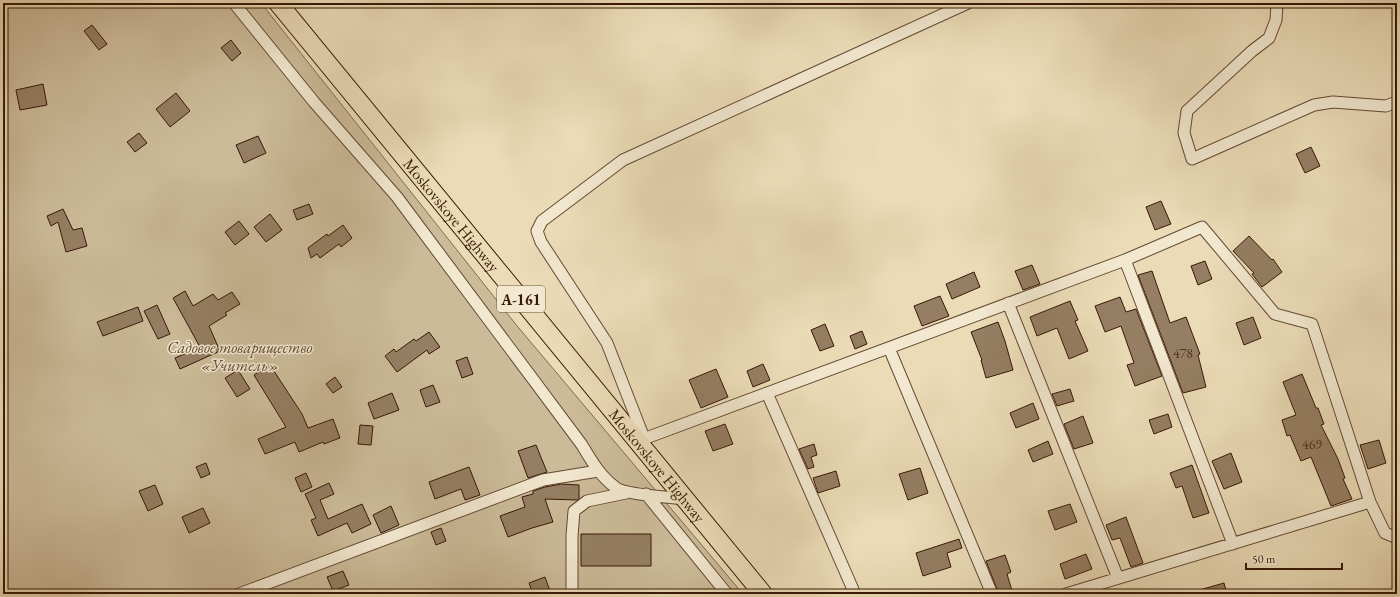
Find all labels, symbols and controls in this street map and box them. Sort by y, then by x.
street label: Moskovskoye Highway [399,153,505,277]
road number: А-161 [497,286,545,312]
park label: Садовое товарищество «Учитель» [167,337,313,376]
house number: 478 [1173,344,1193,362]
street label: Moskovskoye Highway [604,404,711,527]
house number: 469 [1302,435,1322,453]
scale bar [1246,545,1342,571]
text: 50 m [1252,551,1276,567]

